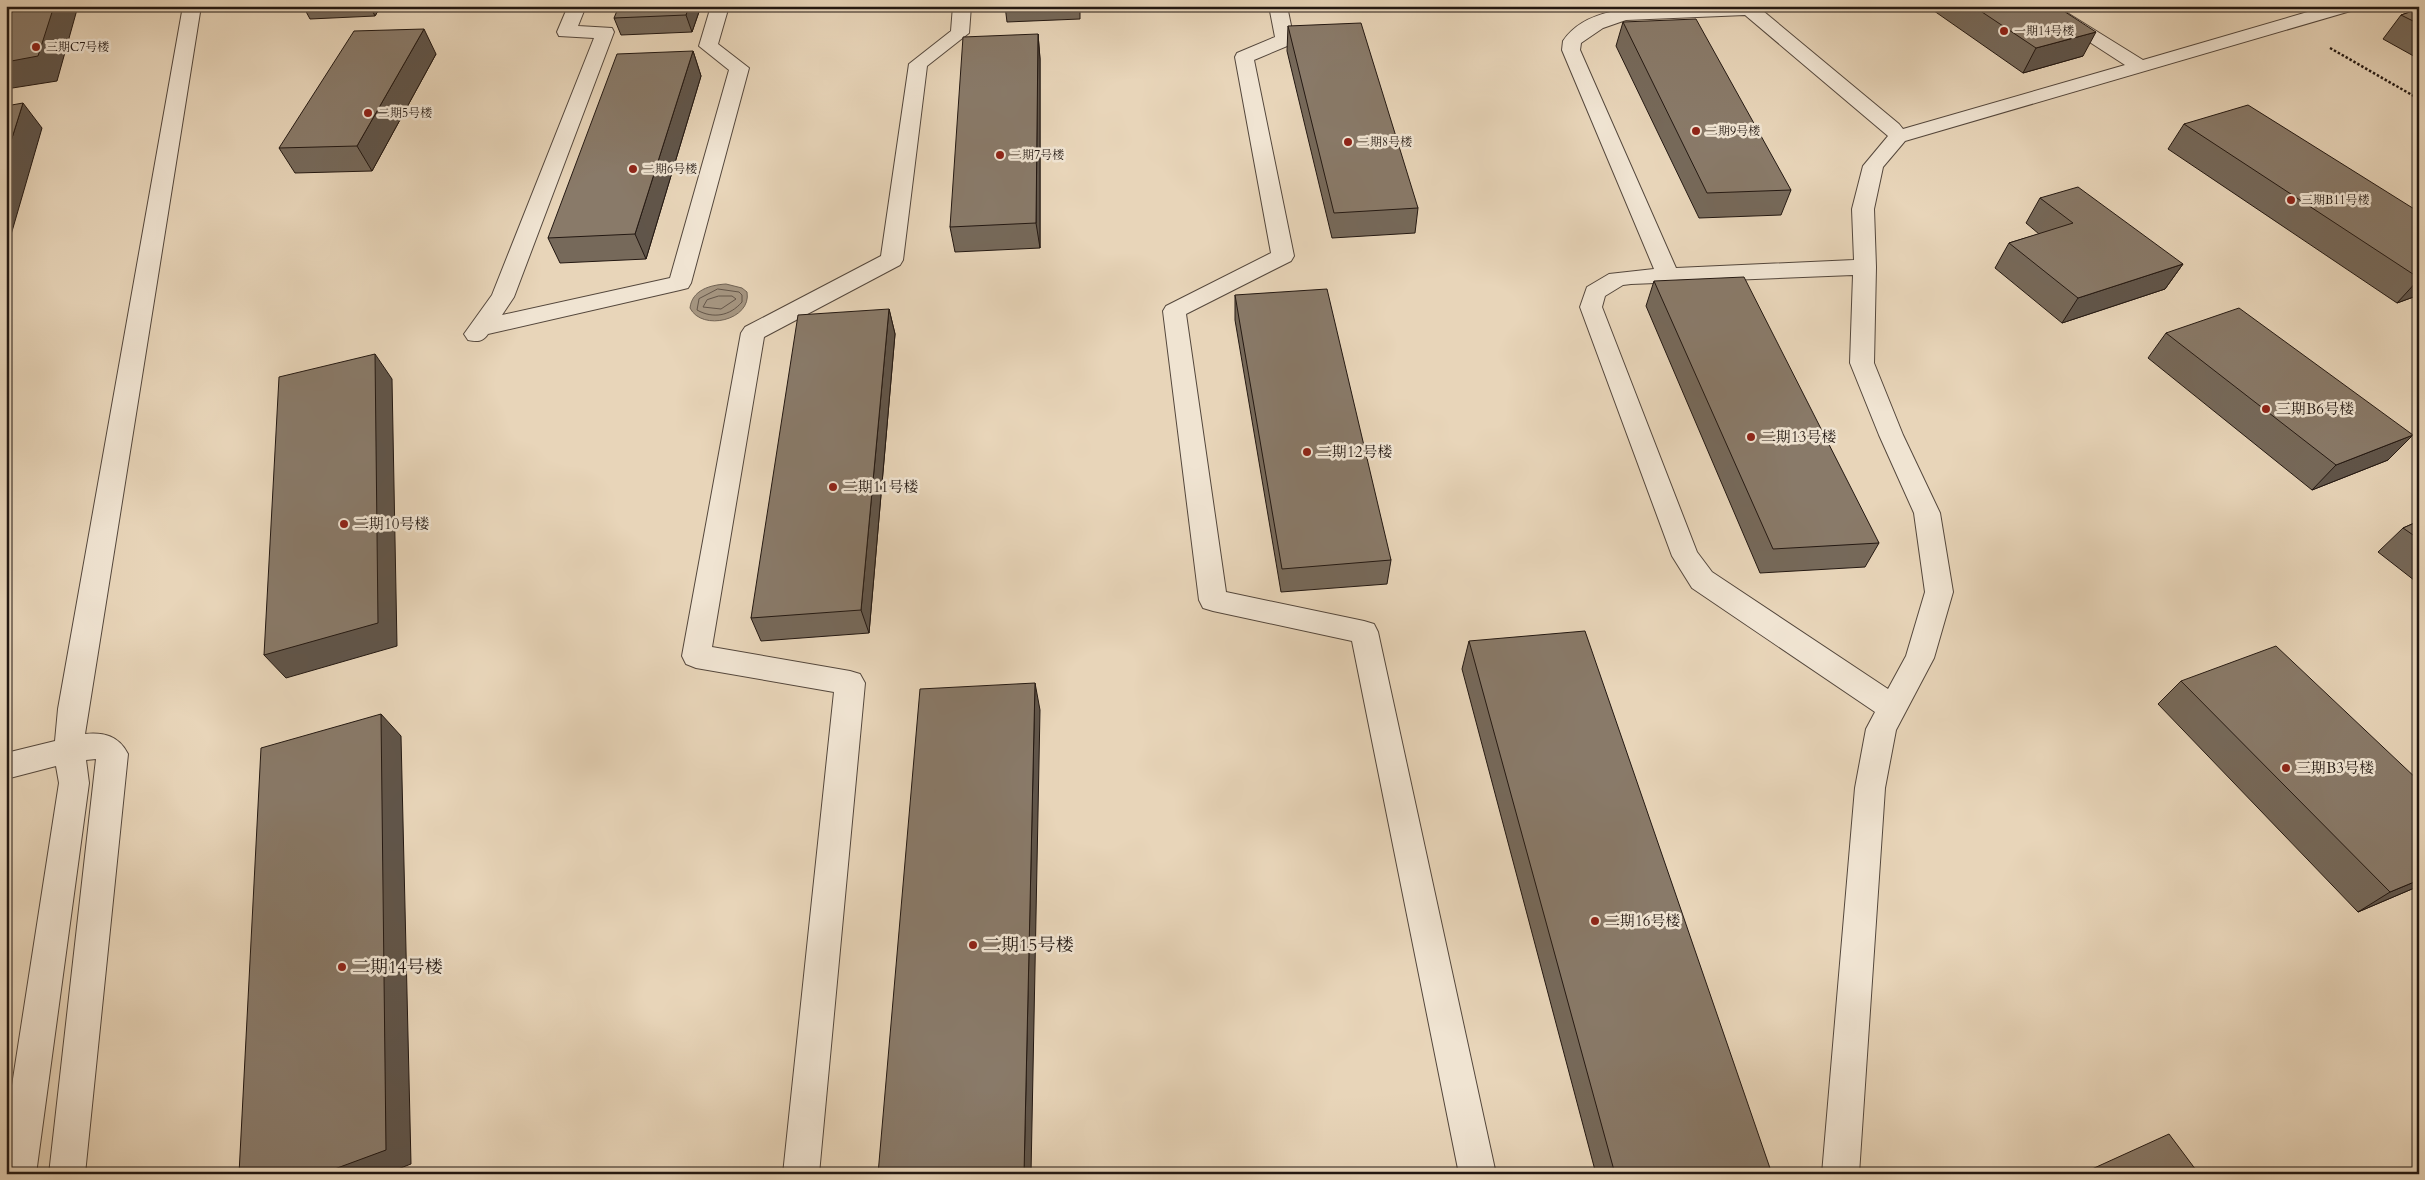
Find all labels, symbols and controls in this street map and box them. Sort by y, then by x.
place label: 一期14号楼 [2014,23,2074,39]
marker: 一期14号楼 [1998,25,2010,37]
place label: 三期C7号楼 [46,39,109,55]
marker: 三期C7号楼 [30,41,42,53]
place label: 二期5号楼 [378,105,432,121]
marker: 二期5号楼 [362,107,374,119]
place label: 二期9号楼 [1706,123,1760,139]
marker: 二期9号楼 [1690,125,1702,137]
place label: 二期8号楼 [1358,134,1412,150]
marker: 二期8号楼 [1342,136,1354,148]
place label: 二期7号楼 [1010,147,1064,163]
marker: 二期7号楼 [994,149,1006,161]
place label: 二期6号楼 [643,161,697,177]
marker: 二期6号楼 [627,163,639,175]
place label: 三期B11号楼 [2301,192,2369,208]
marker: 三期B11号楼 [2285,194,2297,206]
place label: 三期B6号楼 [2276,399,2354,419]
marker: 三期B6号楼 [2260,403,2272,415]
place label: 二期13号楼 [1761,427,1836,447]
marker: 二期13号楼 [1745,431,1757,443]
place label: 二期12号楼 [1317,442,1392,462]
marker: 二期12号楼 [1301,446,1313,458]
place label: 二期11号楼 [843,477,918,497]
marker: 二期11号楼 [827,481,839,493]
place label: 二期10号楼 [354,514,429,534]
marker: 二期10号楼 [338,518,350,530]
place label: 三期B3号楼 [2296,758,2374,778]
marker: 三期B3号楼 [2280,762,2292,774]
place label: 二期16号楼 [1605,911,1680,931]
marker: 二期16号楼 [1589,915,1601,927]
place label: 二期15号楼 [983,933,1073,958]
marker: 二期15号楼 [967,939,979,951]
place label: 二期14号楼 [352,955,442,980]
marker: 二期14号楼 [336,961,348,973]

